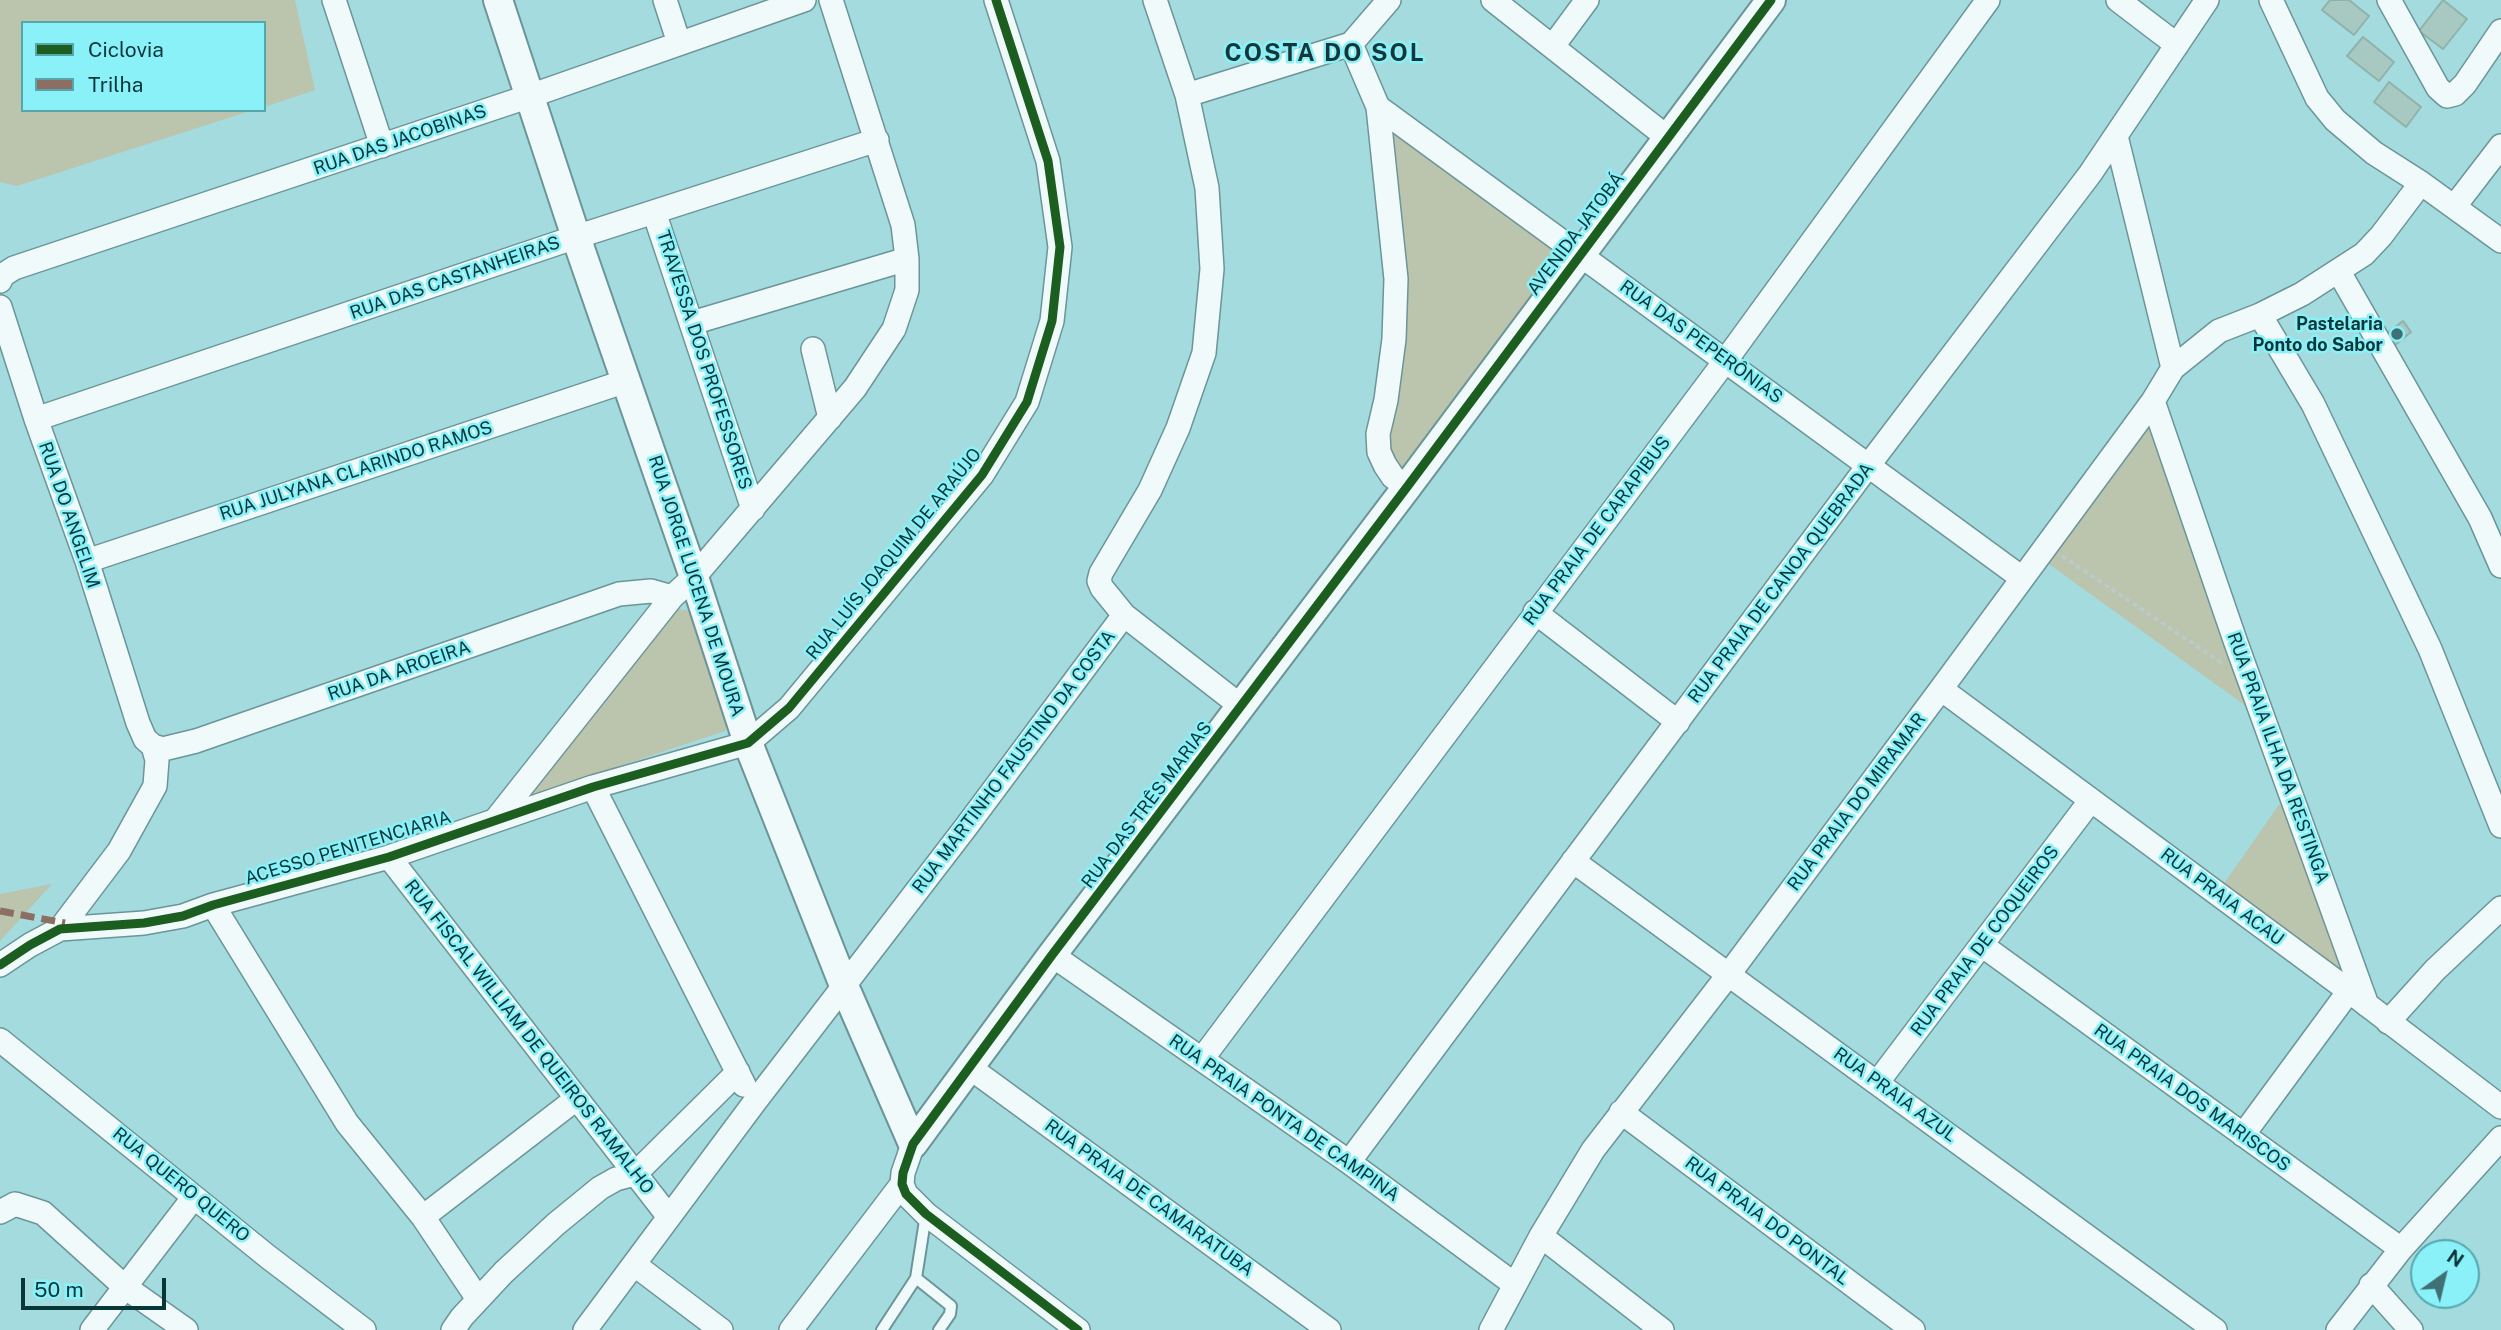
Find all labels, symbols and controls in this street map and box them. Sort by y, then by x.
legend [21,21,266,112]
text: Ciclovia [88,37,164,62]
district label: COSTA DO SOL [1226,40,1424,68]
text: Trilha [88,72,143,97]
street label: RUA DAS JACOBINAS [311,100,489,180]
street label: AVENIDA JATOBÁ [1523,168,1629,300]
street label: TRAVESSA DOS PROFESSORES [652,228,756,492]
street label: RUA DAS CASTANHEIRAS [347,232,563,324]
street label: RUA DAS PEPERÔNIAS [1615,276,1787,408]
place label: Pastelaria Ponto do Sabor [2253,313,2383,356]
marker: Pastelaria Ponto do Sabor [2389,326,2405,342]
street label: RUA JULYANA CLARINDO RAMOS [217,417,495,525]
street label: RUA PRAIA DE CARAPIBUS [1519,432,1675,630]
street label: RUA DO ANGELIM [34,439,104,591]
street label: RUA LUÍS JOAQUIM DE ARAÚJO [802,444,986,664]
street label: RUA JORGE LUCENA DE MOURA [643,453,749,719]
street label: RUA PRAIA DE CANOA QUEBRADA [1684,459,1878,707]
street label: RUA MARTINHO FAUSTINO DA COSTA [908,626,1120,898]
street label: RUA PRAIA ILHA DA RESTINGA [2222,629,2334,887]
street label: RUA DA AROEIRA [325,636,473,706]
street label: RUA PRAIA DO MIRAMAR [1783,709,1931,895]
street label: RUA DAS TRÊS MARIAS [1077,717,1217,893]
street label: ACESSO PENITENCIARIA [242,806,454,890]
street label: RUA PRAIA DE COQUEIROS [1906,842,2064,1040]
street label: RUA PRAIA ACAU [2156,844,2288,950]
street label: RUA FISCAL WILLIAM DE QUEIROS RAMALHO [400,876,658,1198]
street label: RUA PRAIA DOS MARISCOS [2090,1020,2294,1176]
street label: RUA PRAIA PONTA DE CAMPINA [1165,1030,1403,1206]
street label: RUA PRAIA AZUL [1829,1043,1961,1147]
street label: RUA PRAIA DE CAMARATUBA [1040,1115,1258,1281]
street label: RUA QUERO QUERO [108,1123,254,1247]
street label: RUA PRAIA DO PONTAL [1681,1152,1853,1290]
north arrow [2410,1239,2480,1309]
text: N [2443,1245,2468,1272]
scale bar [24,1264,170,1308]
text: 50 m [34,1277,84,1302]

